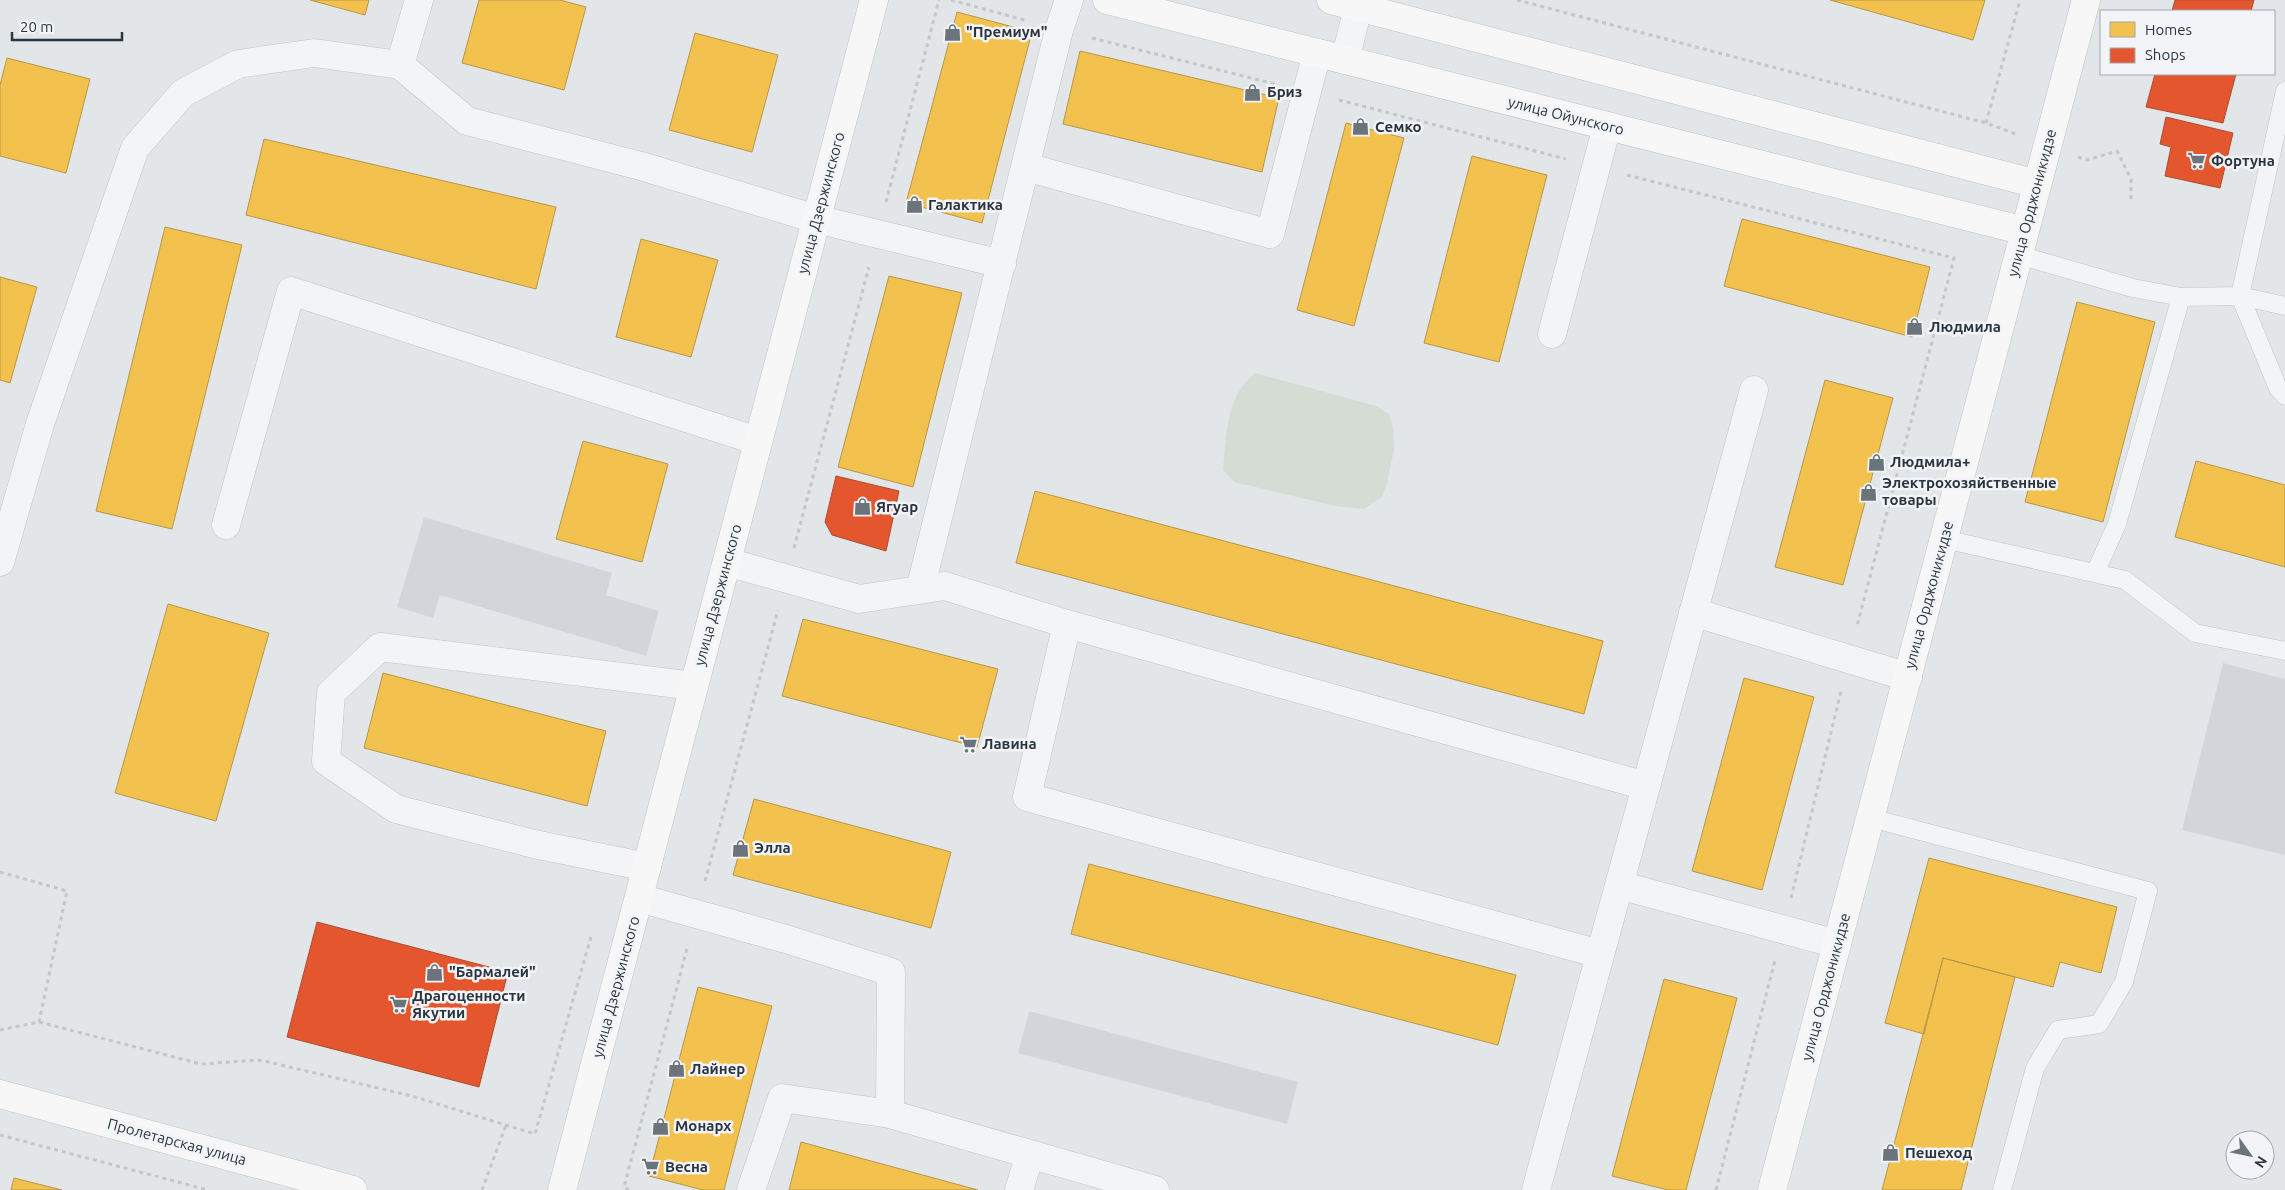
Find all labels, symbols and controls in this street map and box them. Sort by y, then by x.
scale bar [12,10,122,42]
legend [2100,10,2275,75]
text: 20 m [20,18,53,35]
text: Homes [2145,21,2192,38]
shop icon: "Премиум" [942,22,962,42]
place label: "Премиум" [966,23,1047,40]
text: Shops [2145,46,2186,63]
shop icon: Бриз [1243,82,1263,102]
place label: Бриз [1267,83,1302,100]
street label: улица Ойунского [1506,93,1626,138]
shop icon: Семко [1351,117,1371,137]
place label: Семко [1375,118,1422,135]
street label: улица Орджоникидзе [2004,127,2059,279]
street label: улица Дзержинского [793,130,848,275]
supermarket icon: Фортуна [2187,151,2207,171]
place label: Фортуна [2211,152,2275,169]
shop icon: Галактика [904,195,924,215]
place label: Галактика [928,196,1003,213]
shop icon: Людмила [1905,317,1925,337]
place label: Людмила [1929,318,2001,335]
shop icon: Людмила+ [1866,452,1886,472]
place label: Людмила+ [1890,453,1970,470]
place label: Электрохозяйственные товары [1882,474,2057,508]
shop icon: Электрохозяйственные товары [1858,482,1878,502]
shop icon: Ягуар [852,497,872,517]
place label: Ягуар [876,498,918,515]
street label: улица Орджоникидзе [1901,519,1956,671]
street label: улица Дзержинского [690,522,745,667]
supermarket icon: Лавина [958,734,978,754]
place label: Лавина [982,735,1037,752]
shop icon: Элла [730,838,750,858]
place label: Элла [754,839,791,856]
street label: улица Орджоникидзе [1798,911,1853,1063]
street label: улица Дзержинского [588,914,643,1059]
shop icon: "Бармалей" [425,962,445,982]
place label: "Бармалей" [449,963,536,980]
place label: Драгоценности Якутии [412,987,526,1021]
supermarket icon: Драгоценности Якутии [388,995,408,1015]
shop icon: Лайнер [666,1059,686,1079]
place label: Лайнер [690,1060,745,1077]
street label: Пролетарская улица [106,1115,248,1168]
shop icon: Монарх [651,1116,671,1136]
place label: Монарх [675,1117,731,1134]
north arrow [2225,1130,2275,1180]
shop icon: Пешеход [1881,1143,1901,1163]
place label: Пешеход [1905,1144,1972,1161]
text: N [2251,1153,2270,1171]
supermarket icon: Весна [641,1157,661,1177]
place label: Весна [665,1158,708,1175]

